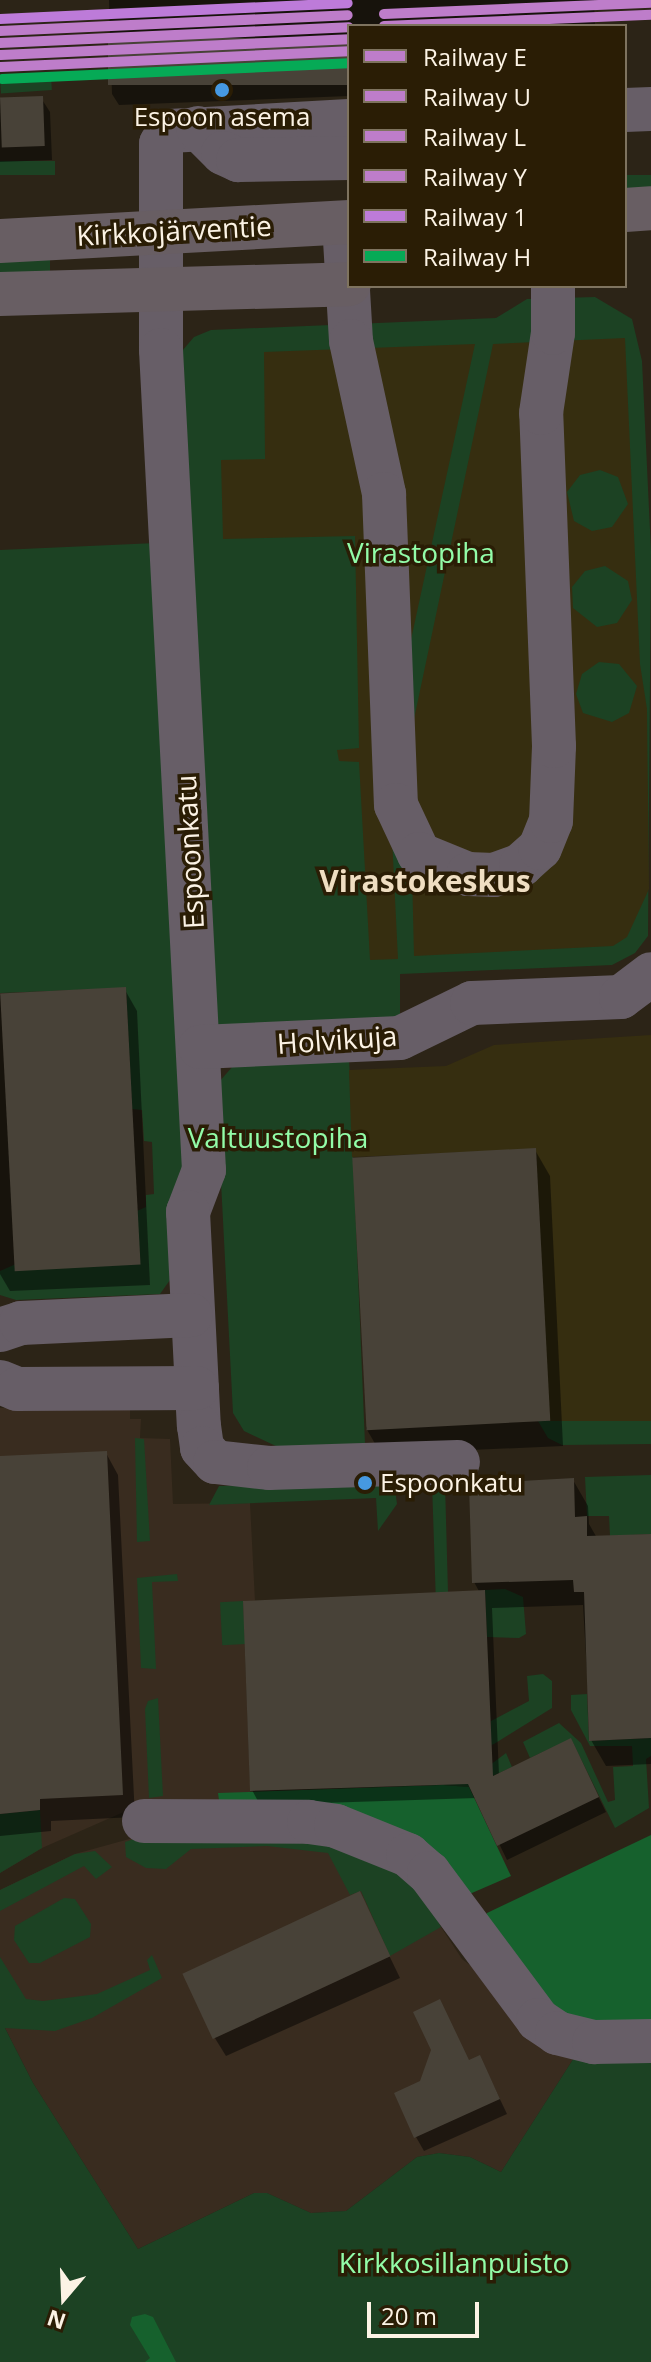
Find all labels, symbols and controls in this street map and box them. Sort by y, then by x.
legend [347,24,627,288]
text: Railway E [423,40,527,73]
text: Railway U [423,80,531,113]
marker: Espoon asema [214,82,230,98]
place label: Espoon asema [134,101,310,133]
text: Railway L [423,120,526,153]
text: Railway Y [423,160,527,193]
text: Railway 1 [423,200,527,233]
street label: Kirkkojärventie [75,208,273,252]
text: Railway H [423,240,531,273]
park label: Virastopiha [347,535,495,569]
street label: Espoonkatu [168,774,210,930]
district label: Virastokeskus [319,863,531,899]
street label: Holvikuja [276,1018,398,1060]
park label: Valtuustopiha [188,1120,368,1154]
place label: Espoonkatu [380,1467,523,1499]
marker: Espoonkatu [357,1475,373,1491]
park label: Kirkkosillanpuisto [339,2245,569,2279]
north arrow [24,2258,104,2338]
scale bar [371,2286,483,2336]
text: 20 m [381,2299,437,2332]
text: N [43,2304,70,2338]

